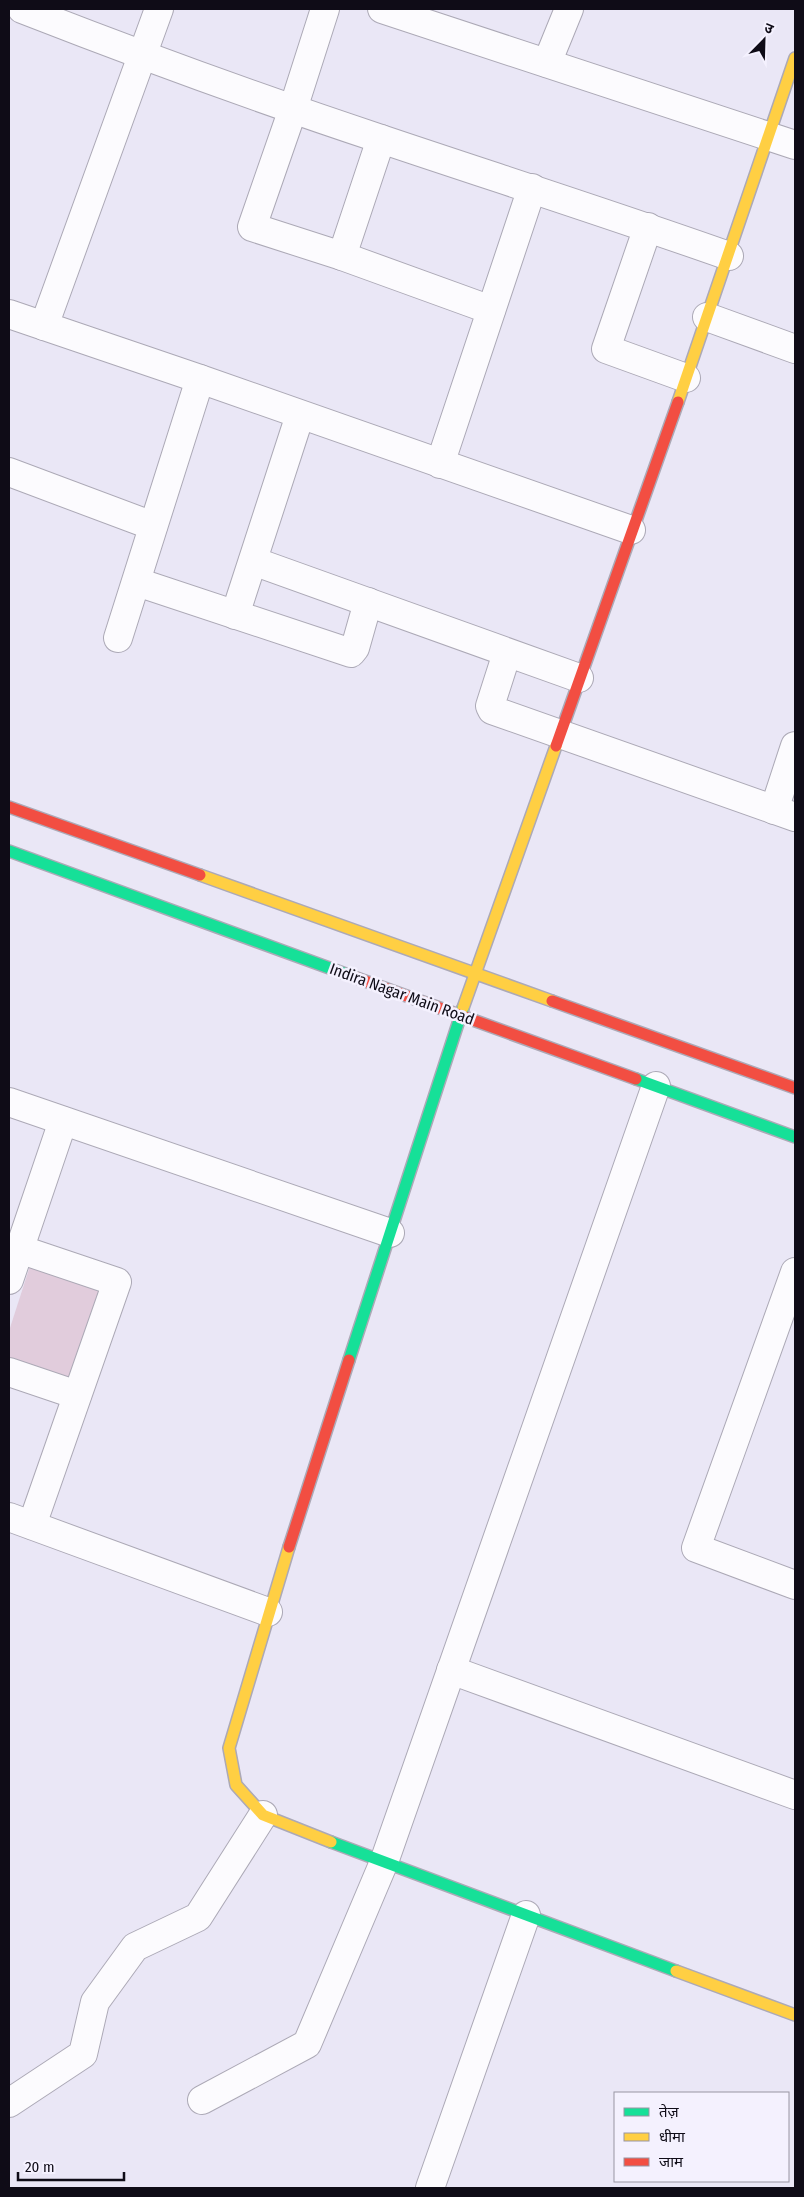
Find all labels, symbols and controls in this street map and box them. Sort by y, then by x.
north arrow [739,15,789,65]
text: उ [762,19,777,38]
street label: Indira Nagar Main Road [327,959,477,1029]
legend [614,2092,789,2182]
text: तेज़ [659,2103,680,2121]
text: धीमा [659,2128,686,2146]
scale bar [18,2150,124,2182]
text: जाम [659,2153,684,2171]
text: 20 m [25,2158,55,2176]

